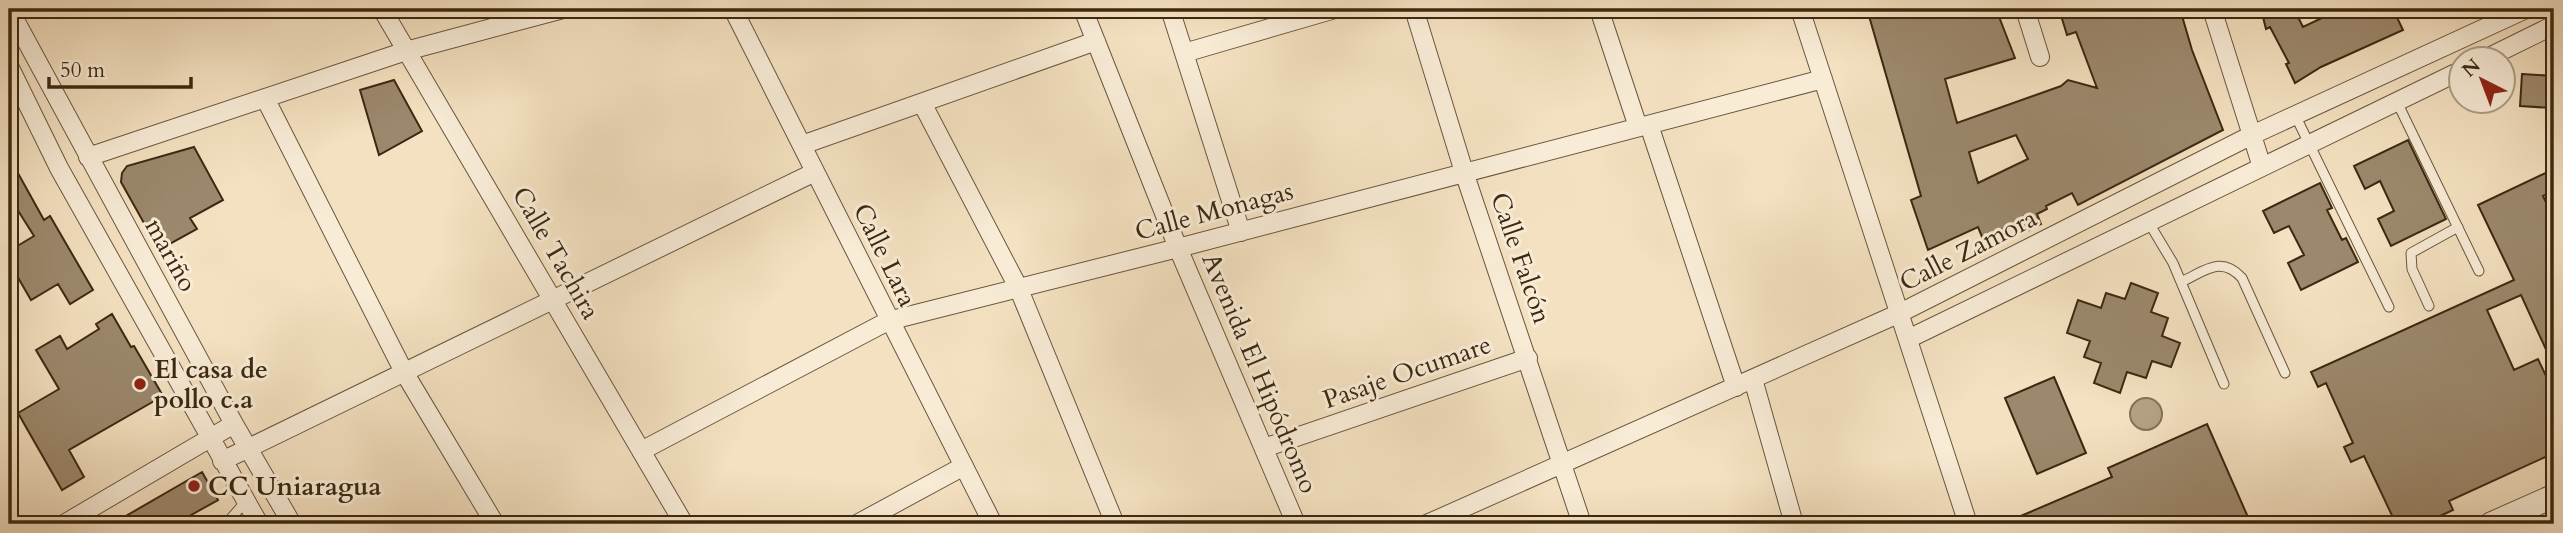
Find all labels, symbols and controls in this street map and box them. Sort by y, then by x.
scale bar [49,46,191,90]
north arrow [2448,46,2518,116]
text: N [2456,53,2486,83]
text: 50 m [60,56,105,85]
street label: Calle Monagas [1131,173,1297,249]
street label: Calle Tachira [504,180,608,326]
street label: Calle Falcón [1482,188,1560,328]
street label: Calle Lara [845,198,925,312]
street label: Calle Zamora [1893,200,2043,300]
street label: mariño [137,212,205,298]
street label: Avenida El Hipódromo [1194,248,1326,498]
street label: Pasaje Ocumare [1318,327,1496,417]
place label: El casa de pollo c.a [154,352,268,417]
marker: El casa de pollo c.a [132,376,148,392]
place label: CC Uniaragua [208,469,382,504]
marker: CC Uniaragua [186,478,202,494]

